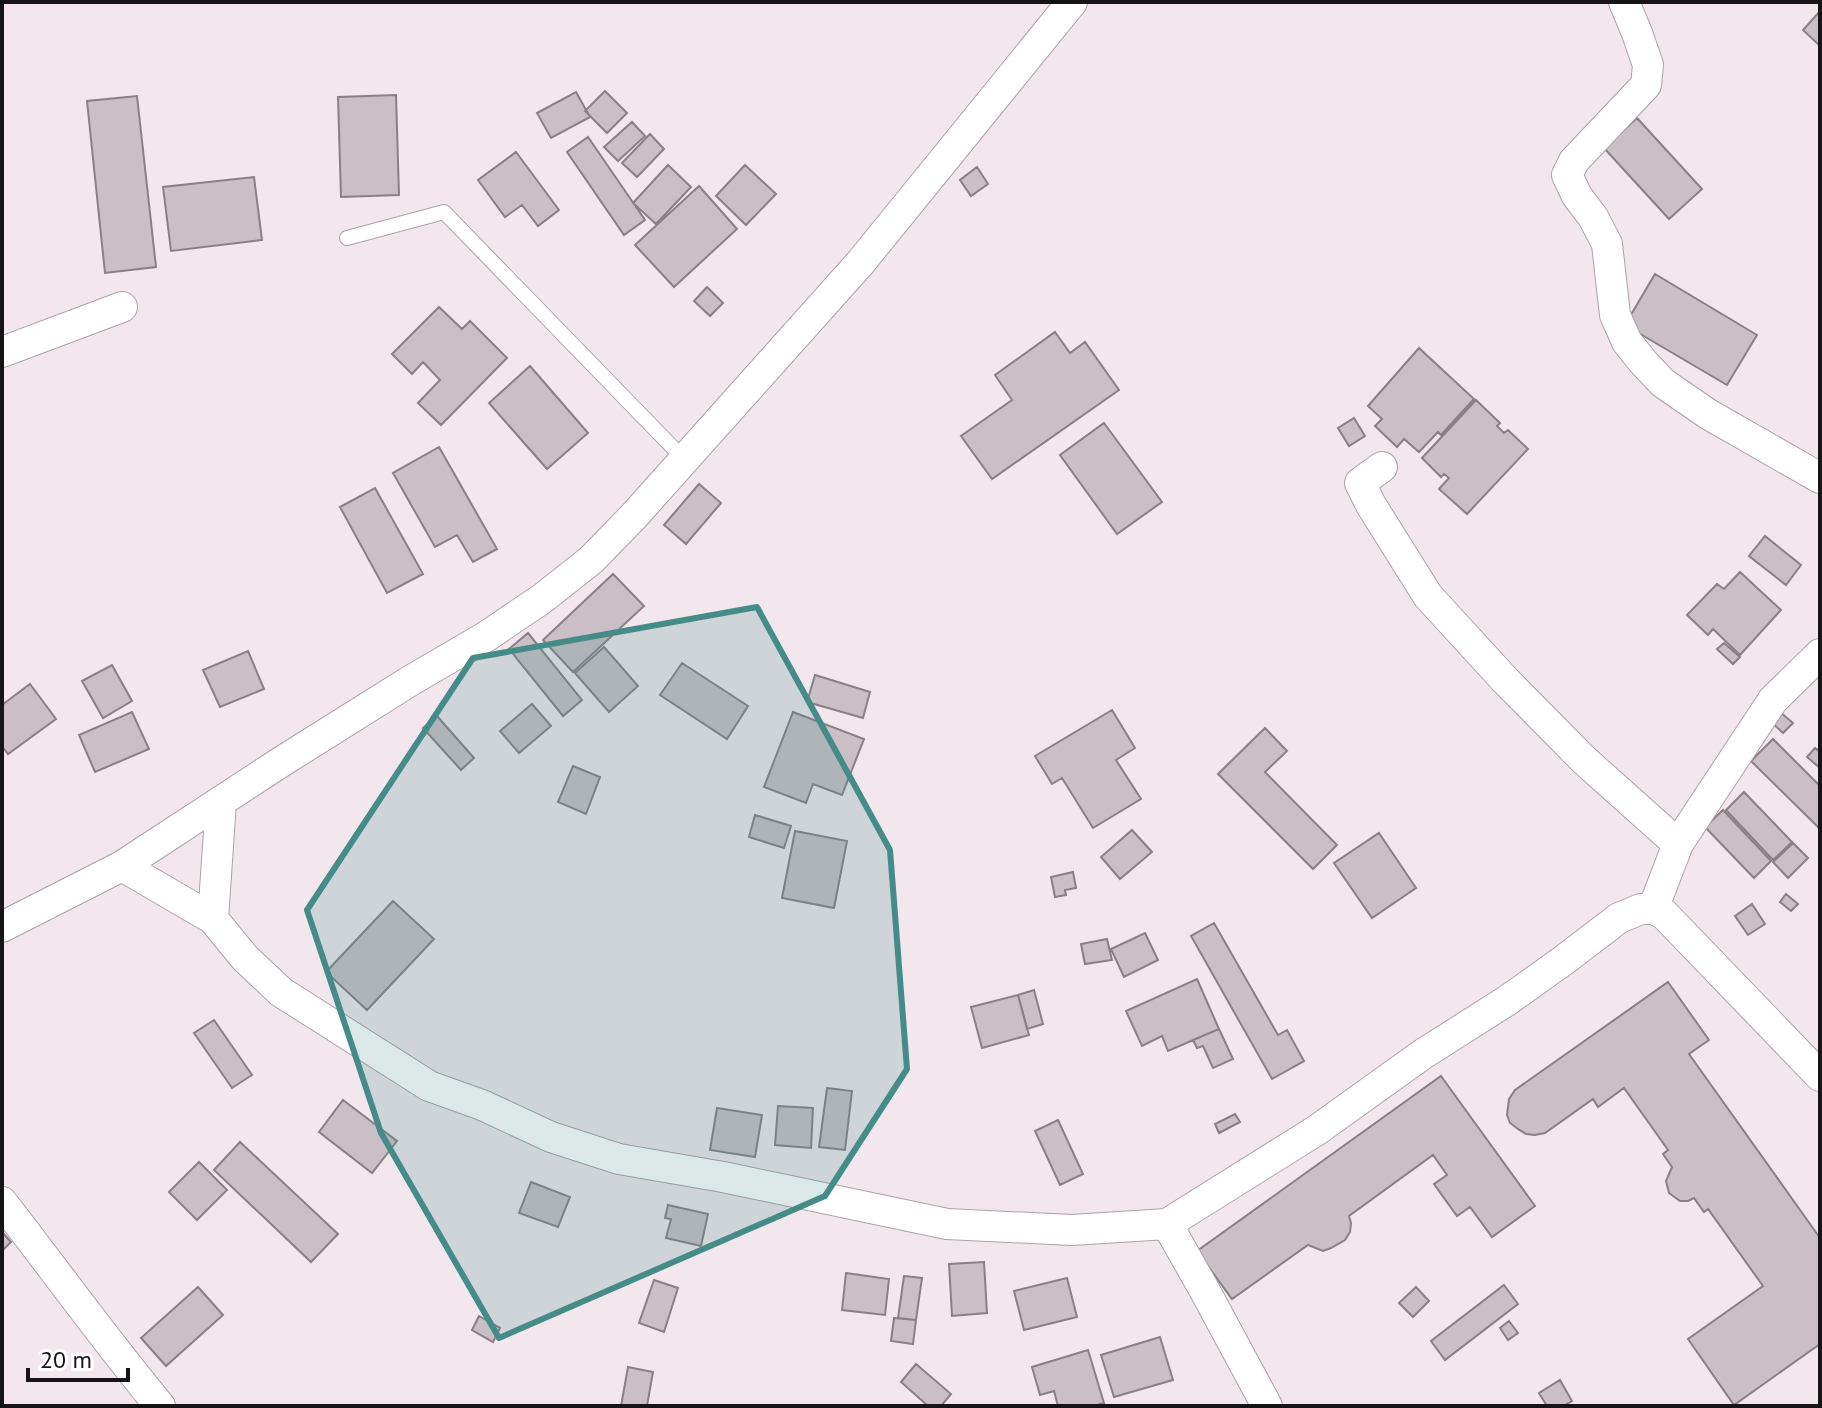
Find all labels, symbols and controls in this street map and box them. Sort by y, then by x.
scale bar [28,1332,128,1382]
text: 20 m [40,1344,92,1375]

